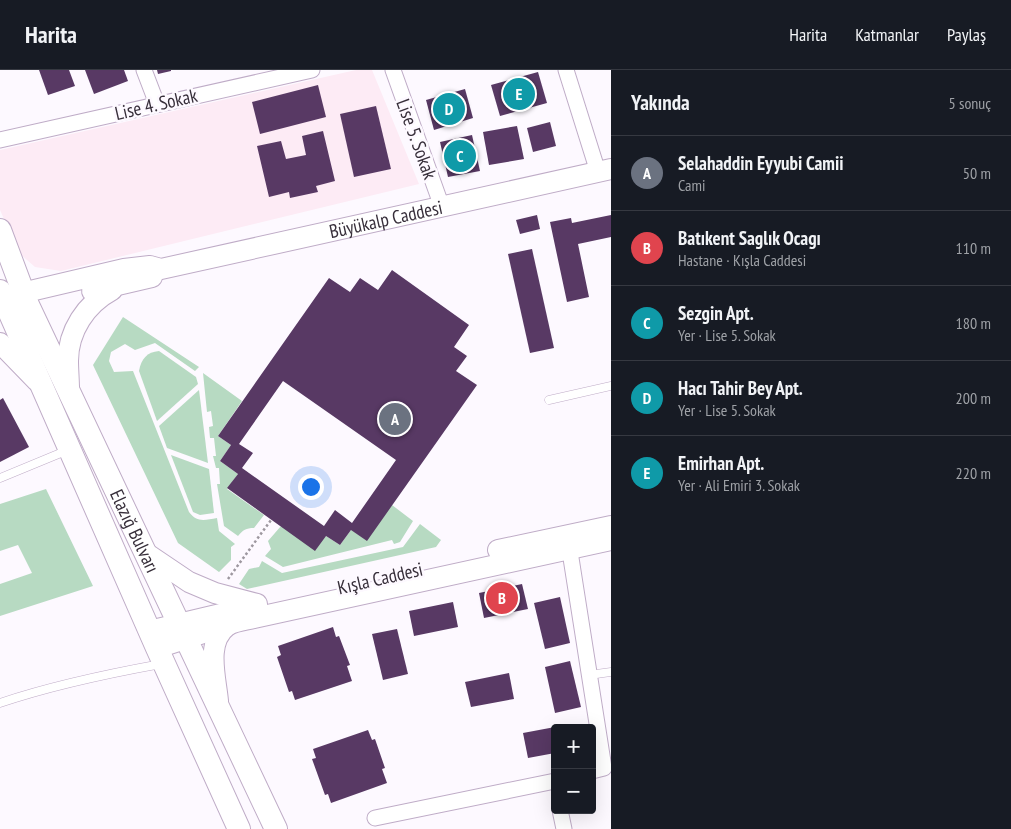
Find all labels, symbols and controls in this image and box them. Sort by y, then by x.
text: Harita [25,19,77,50]
text: Harita [789,23,827,46]
text: Katmanlar [855,23,919,46]
text: Paylaş [947,23,986,46]
pin: E [503,75,535,113]
street label: Lise 4. Sokak [113,83,200,125]
text: Yakında [631,89,690,116]
pin: D [433,90,465,128]
text: 5 sonuç [948,93,991,113]
street label: Lise 5. Sokak [391,96,443,183]
pin: C [444,137,476,175]
text: Selahaddin Eyyubi Camii [678,151,843,175]
text: A [643,163,651,183]
text: 50 m [963,163,991,183]
text: Cami [678,175,705,195]
street label: Büyükalp Caddesi [327,195,445,243]
text: Batıkent Saglık Ocagı [678,226,821,250]
text: B [643,238,651,258]
text: 110 m [956,238,991,258]
text: Hastane · Kışla Caddesi [678,250,806,270]
text: Sezgin Apt. [678,301,754,325]
text: C [643,313,651,333]
text: 180 m [956,313,991,333]
text: Yer · Lise 5. Sokak [678,325,776,345]
text: Hacı Tahir Bey Apt. [678,376,803,400]
text: D [643,388,651,408]
text: 200 m [956,388,991,408]
pin: A [379,400,411,438]
text: Yer · Lise 5. Sokak [678,400,776,420]
text: Emirhan Apt. [678,451,764,475]
text: E [644,463,650,483]
text: 220 m [956,463,991,483]
your location [298,474,324,500]
text: Yer · Ali Emiri 3. Sokak [678,475,800,495]
street label: Elazığ Bulvarı [105,485,165,576]
street label: Kışla Caddesi [335,557,425,599]
pin: B [486,579,518,617]
map controls [551,724,596,814]
button: + [551,724,596,769]
button: − [551,769,596,814]

